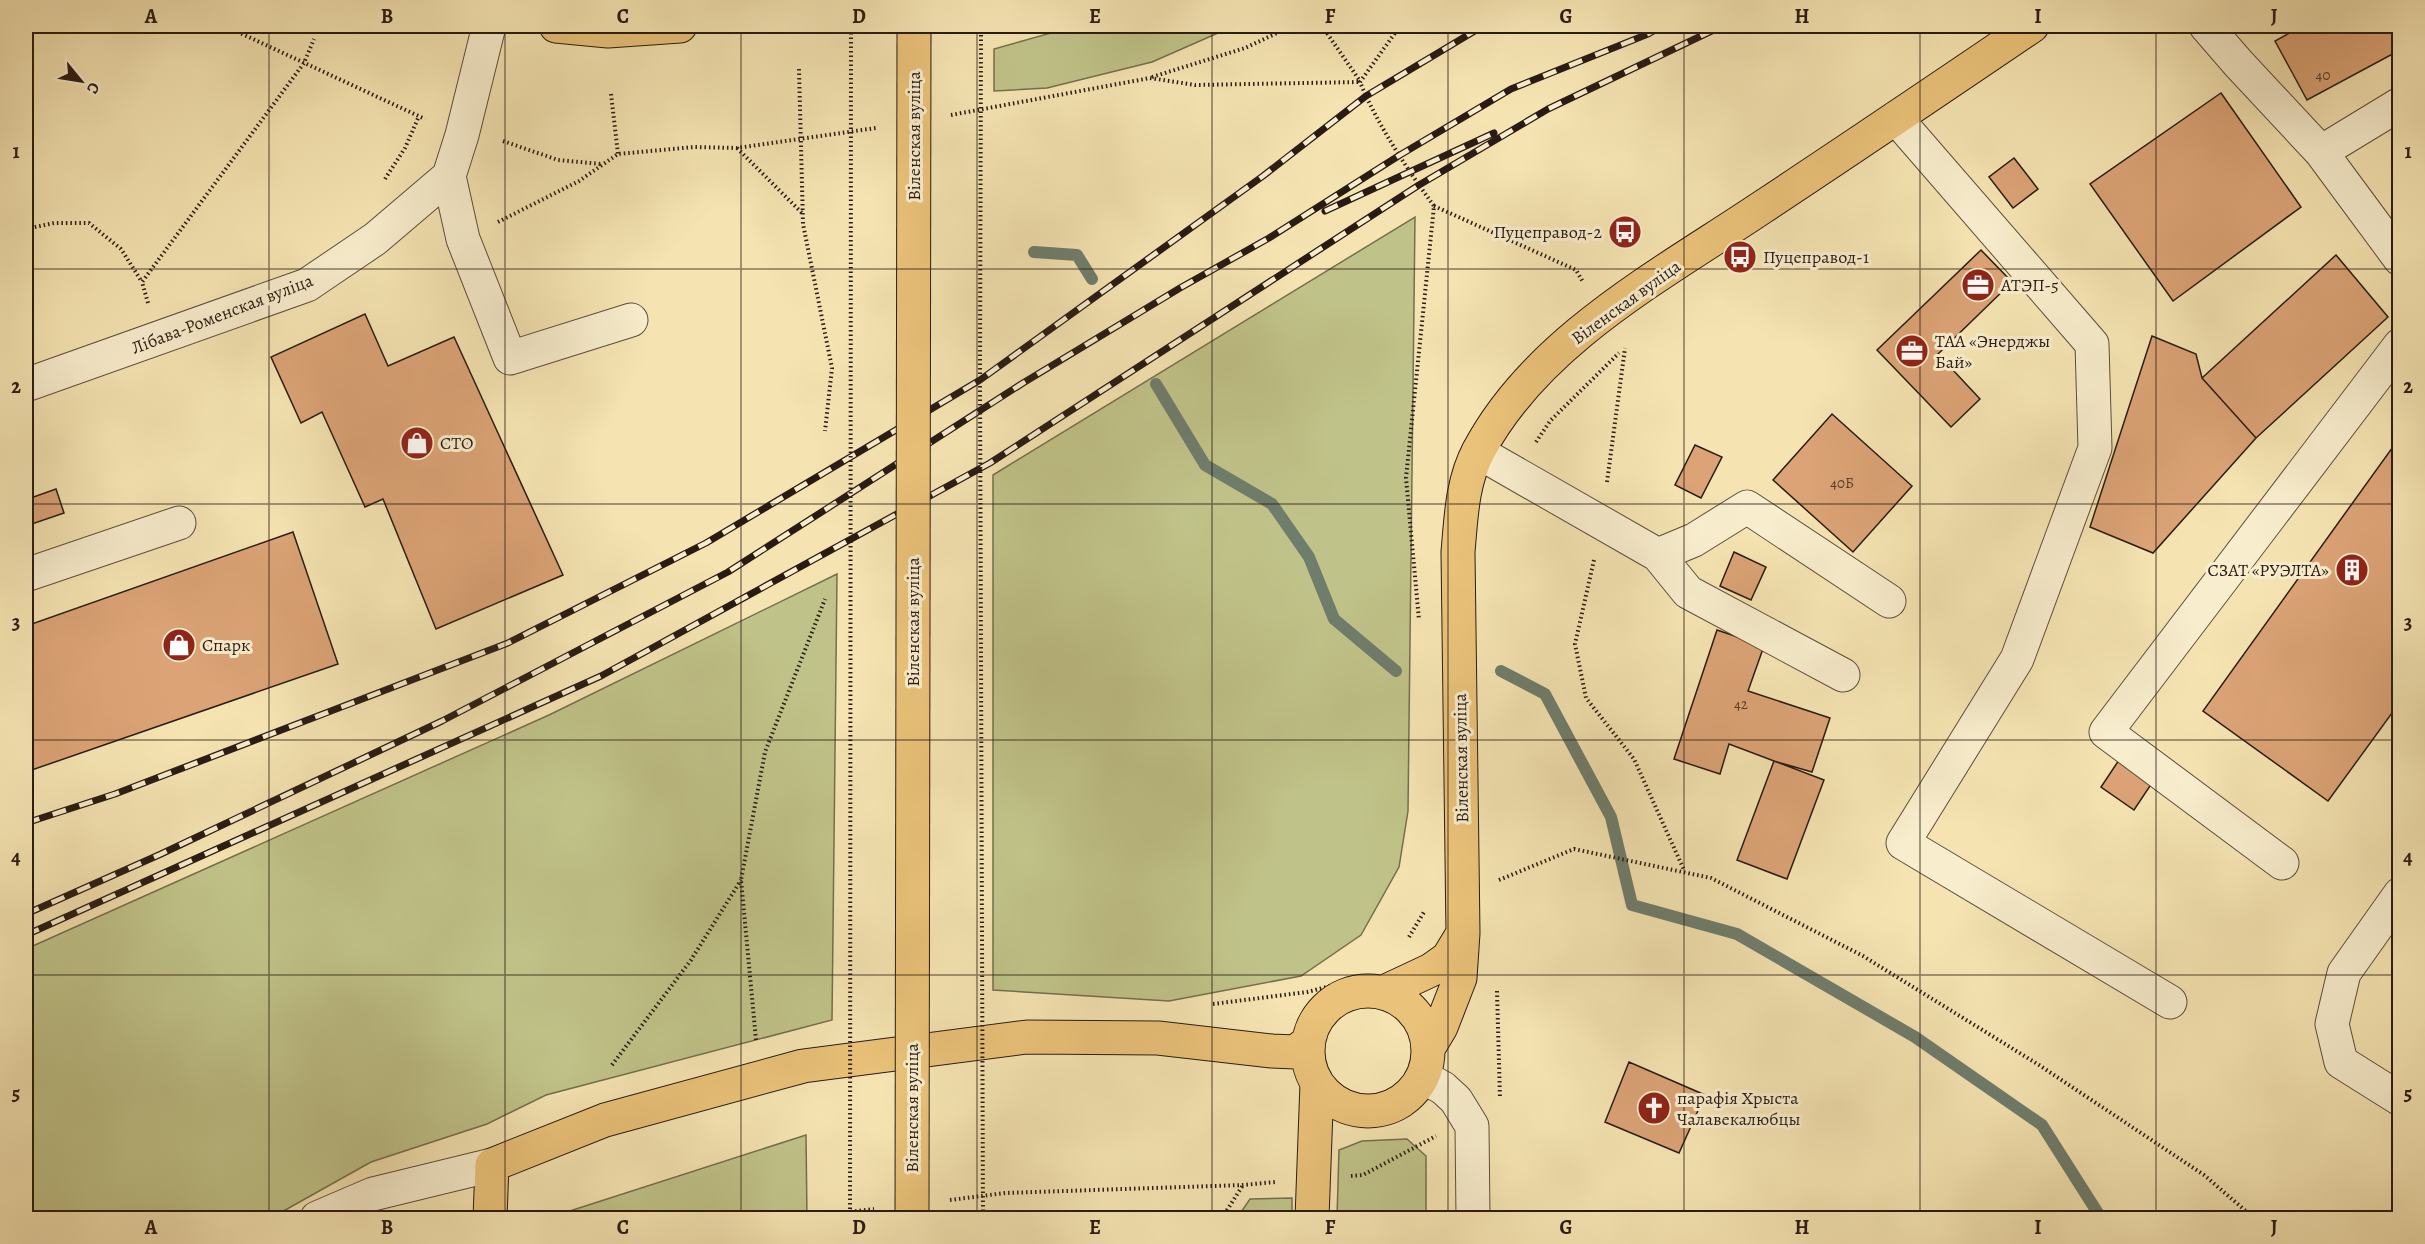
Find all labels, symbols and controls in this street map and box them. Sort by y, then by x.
text: A [144,3,158,30]
text: B [381,3,393,30]
text: C [617,3,629,30]
text: D [852,3,866,30]
text: E [1089,3,1101,30]
text: F [1325,3,1336,30]
text: G [1559,3,1573,30]
text: H [1795,3,1810,30]
text: I [2034,3,2042,30]
text: J [2271,3,2278,30]
north arrow [51,51,111,111]
house number: 40 [2316,65,2330,85]
street label: Віленская вуліца [902,70,926,201]
text: С [81,78,105,98]
text: 1 [12,138,20,165]
text: 1 [2404,138,2412,165]
bus stop icon: Пуцеправод-2 [1607,214,1643,250]
place label: Пуцеправод-2 [1494,220,1602,244]
bus stop icon: Пуцеправод-1 [1722,239,1758,275]
place label: Пуцеправод-1 [1763,245,1869,269]
street label: Віленская вуліца [1567,254,1686,350]
office icon: АТЭП-5 [1960,267,1996,303]
street label: Лібава-Роменская вуліца [128,268,317,360]
place label: АТЭП-5 [2000,273,2059,297]
place label: ТАА «Энерджы Бай» [1935,329,2050,374]
office icon: ТАА «Энерджы Бай» [1894,333,1930,369]
text: 2 [11,373,21,400]
text: 2 [2403,373,2413,400]
shop icon: СТО [399,425,435,461]
place label: СТО [440,431,473,455]
house number: 40Б [1830,473,1854,493]
building icon: СЗАТ «РУЭЛТА» [2334,552,2370,588]
street label: Віленская вуліца [901,556,925,687]
place label: СЗАТ «РУЭЛТА» [2207,558,2329,582]
text: 3 [12,609,20,636]
text: 3 [2404,609,2412,636]
shop icon: Спарк [161,627,197,663]
place label: Спарк [202,633,250,657]
street label: Віленская вуліца [1448,692,1474,823]
house number: 42 [1734,694,1748,714]
text: 4 [11,844,21,871]
text: 4 [2403,844,2413,871]
street label: Віленская вуліца [900,1042,924,1173]
text: 5 [12,1080,20,1107]
text: 5 [2404,1080,2412,1107]
place label: парафія Хрыста Чалавекалюбцы [1677,1086,1801,1131]
church icon: парафія Хрыста Чалавекалюбцы [1636,1090,1672,1126]
text: A [144,1214,158,1241]
text: B [381,1214,393,1241]
text: C [617,1214,629,1241]
text: D [852,1214,866,1241]
text: E [1089,1214,1101,1241]
text: F [1325,1214,1336,1241]
text: G [1559,1214,1573,1241]
text: H [1795,1214,1810,1241]
text: I [2034,1214,2042,1241]
text: J [2271,1214,2278,1241]

